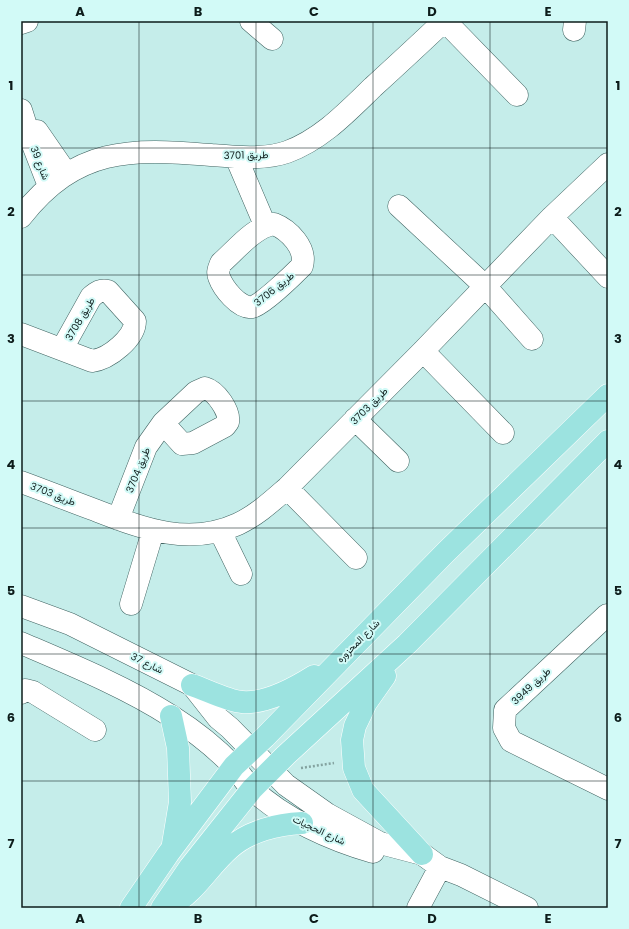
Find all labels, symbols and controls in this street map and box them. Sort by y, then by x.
text: A [75,2,85,21]
text: B [194,2,203,21]
text: C [309,2,319,21]
text: D [427,2,437,21]
text: E [544,2,552,21]
text: 1 [9,76,13,95]
text: 1 [616,76,620,95]
street label: شارع 39 [26,144,54,182]
street label: طريق 3701 [224,147,269,163]
text: 2 [7,202,15,221]
text: 2 [614,202,622,221]
street label: طريق 3706 [251,268,298,310]
street label: طريق 3708 [62,294,99,343]
text: 3 [7,329,15,348]
text: 3 [614,329,622,348]
street label: طريق 3703 [347,384,391,428]
street label: طريق 3704 [122,445,154,495]
text: 4 [7,455,16,474]
text: 4 [614,455,623,474]
street label: طريق 3703 [28,479,78,510]
text: 5 [7,581,15,600]
text: 5 [614,581,622,600]
street label: شارع المحزوره [333,616,383,666]
street label: شارع 37 [128,649,166,677]
street label: طريق 3949 [508,664,554,708]
text: 6 [7,708,15,727]
text: 6 [614,708,622,727]
street label: شارع الحجيات [290,811,348,849]
text: 7 [8,834,15,853]
text: 7 [615,834,622,853]
text: A [75,909,85,928]
text: B [194,909,203,928]
text: C [309,909,319,928]
text: D [427,909,437,928]
text: E [544,909,552,928]

